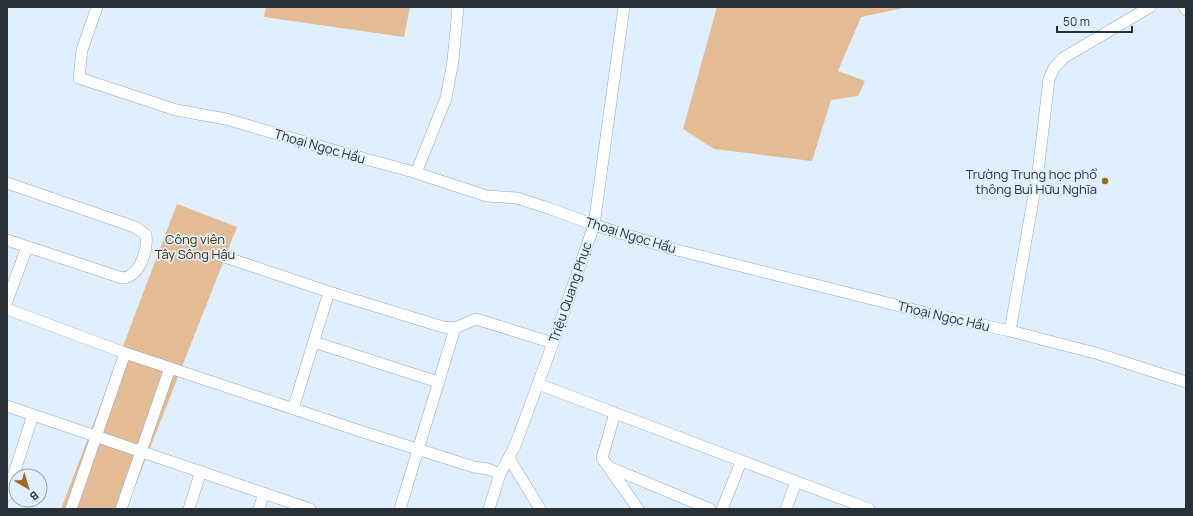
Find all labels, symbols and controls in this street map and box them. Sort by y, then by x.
scale bar [1057,8,1132,34]
text: 50 m [1063,13,1090,30]
street label: Thoại Ngọc Hầu [272,124,368,168]
place label: Trường Trung học phổ thông Buì Hữu Nghĩa [966,165,1097,198]
marker: Trường Trung học phổ thông Buì Hữu Nghĩa [1100,176,1110,186]
street label: Thoại Ngọc Hầu [583,213,679,257]
park label: Công viên Tây Sông Hậu [155,230,235,263]
street label: Triệu Quang Phục [544,239,596,345]
street label: Thoại Ngọc Hầu [896,297,992,335]
north arrow [8,468,48,508]
text: B [27,488,42,504]

